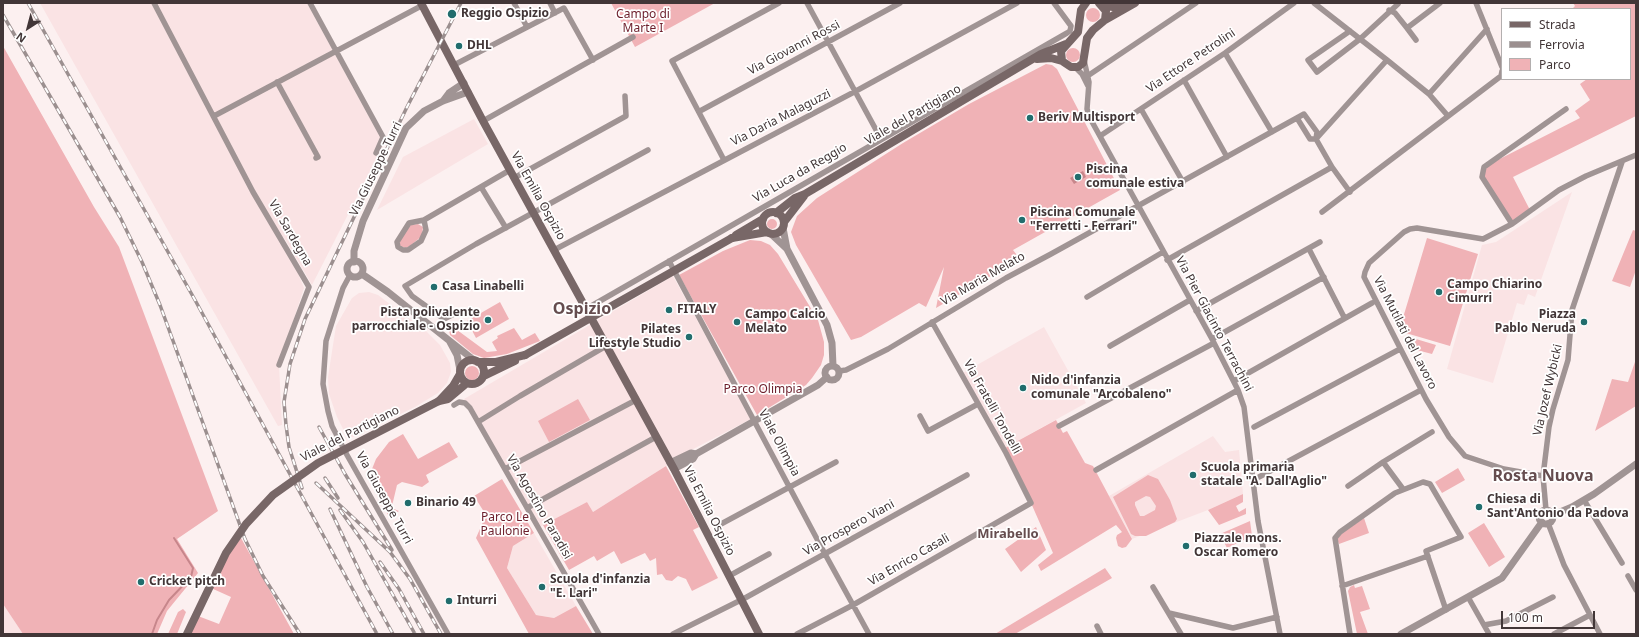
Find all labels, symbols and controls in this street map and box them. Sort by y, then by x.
place label: Reggio Ospizio [461,7,549,21]
north arrow [8,8,48,48]
marker: Reggio Ospizio [446,8,458,20]
park label: Campo di Marte I [616,8,670,36]
legend [1501,8,1631,80]
text: Strada [1539,16,1575,33]
street label: Via Giovanni Rossi [746,18,842,78]
street label: Via Ettore Petrolini [1144,26,1238,96]
text: N [13,29,29,47]
text: Ferrovia [1539,36,1585,53]
place label: DHL [467,39,492,53]
marker: DHL [454,41,464,51]
text: Parco [1539,56,1571,73]
street label: Viale del Partigiano [862,82,964,148]
street label: Via Daria Malaguzzi [729,87,833,149]
place label: Beriv Multisport [1038,111,1135,125]
marker: Beriv Multisport [1025,113,1035,123]
street label: Via Giuseppe Turri [347,120,405,218]
street label: Via Luca da Reggio [750,140,850,206]
street label: Via Emilia Ospizio [508,149,568,243]
place label: Piscina comunale estiva [1086,163,1184,191]
marker: Piscina comunale estiva [1073,172,1083,182]
street label: Via Sardegna [265,197,315,269]
place label: Piscina Comunale "Ferretti - Ferrari" [1030,206,1137,234]
marker: Piscina Comunale "Ferretti - Ferrari" [1017,215,1027,225]
street label: Via Maria Melato [938,249,1028,309]
street label: Via Pier Giacinto Terrachini [1172,254,1256,394]
street label: Via Mutilati del Lavoro [1370,274,1440,392]
place label: Campo Chiarino Cimurri [1447,278,1542,306]
place label: Casa Linabelli [442,280,524,294]
marker: Casa Linabelli [429,282,439,292]
marker: Campo Chiarino Cimurri [1434,287,1444,297]
district label: Ospizio [553,299,611,319]
place label: FITALY [677,303,717,317]
marker: FITALY [664,305,674,315]
place label: Pista polivalente parrocchiale - Ospizio [352,306,480,334]
place label: Campo Calcio Melato [745,308,826,336]
place label: Piazza Pablo Neruda [1495,308,1576,336]
marker: Pista polivalente parrocchiale - Ospizio [483,315,493,325]
marker: Campo Calcio Melato [732,317,742,327]
marker: Piazza Pablo Neruda [1579,317,1589,327]
place label: Pilates Lifestyle Studio [589,323,681,351]
marker: Pilates Lifestyle Studio [684,332,694,342]
street label: Via Jozef Wybicki [1530,343,1566,437]
street label: Via Fratelli Tondelli [960,357,1024,457]
place label: Nido d'infanzia comunale "Arcobaleno" [1031,374,1172,402]
park label: Parco Olimpia [724,383,802,397]
marker: Nido d'infanzia comunale "Arcobaleno" [1018,383,1028,393]
street label: Viale del Partigiano [298,403,402,465]
street label: Viale Olimpia [755,407,803,479]
street label: Via Giuseppe Turri [353,449,415,547]
street label: Via Agostino Paradisi [503,452,575,562]
place label: Scuola primaria statale "A. Dall'Aglio" [1201,461,1327,489]
street label: Via Emilia Ospizio [680,464,738,558]
district label: Rosta Nuova [1492,466,1594,486]
marker: Scuola primaria statale "A. Dall'Aglio" [1188,470,1198,480]
place label: Chiesa di Sant'Antonio da Padova [1487,493,1629,521]
place label: Binario 49 [416,496,476,510]
street label: Via Prospero Viani [801,497,897,559]
marker: Binario 49 [403,498,413,508]
marker: Chiesa di Sant'Antonio da Padova [1474,502,1484,512]
park label: Parco Le Paulonie [480,511,530,539]
district label: Mirabello [977,526,1039,542]
street label: Via Enrico Casali [866,531,952,589]
place label: Piazzale mons. Oscar Romero [1194,532,1282,560]
marker: Piazzale mons. Oscar Romero [1181,541,1191,551]
place label: Scuola d'infanzia "E. Lari" [550,573,650,601]
place label: Cricket pitch [149,575,225,589]
marker: Cricket pitch [136,577,146,587]
marker: Scuola d'infanzia "E. Lari" [537,582,547,592]
place label: Inturri [457,594,497,608]
marker: Inturri [444,596,454,606]
scale bar [1503,603,1597,629]
text: 100 m [1508,609,1543,626]

